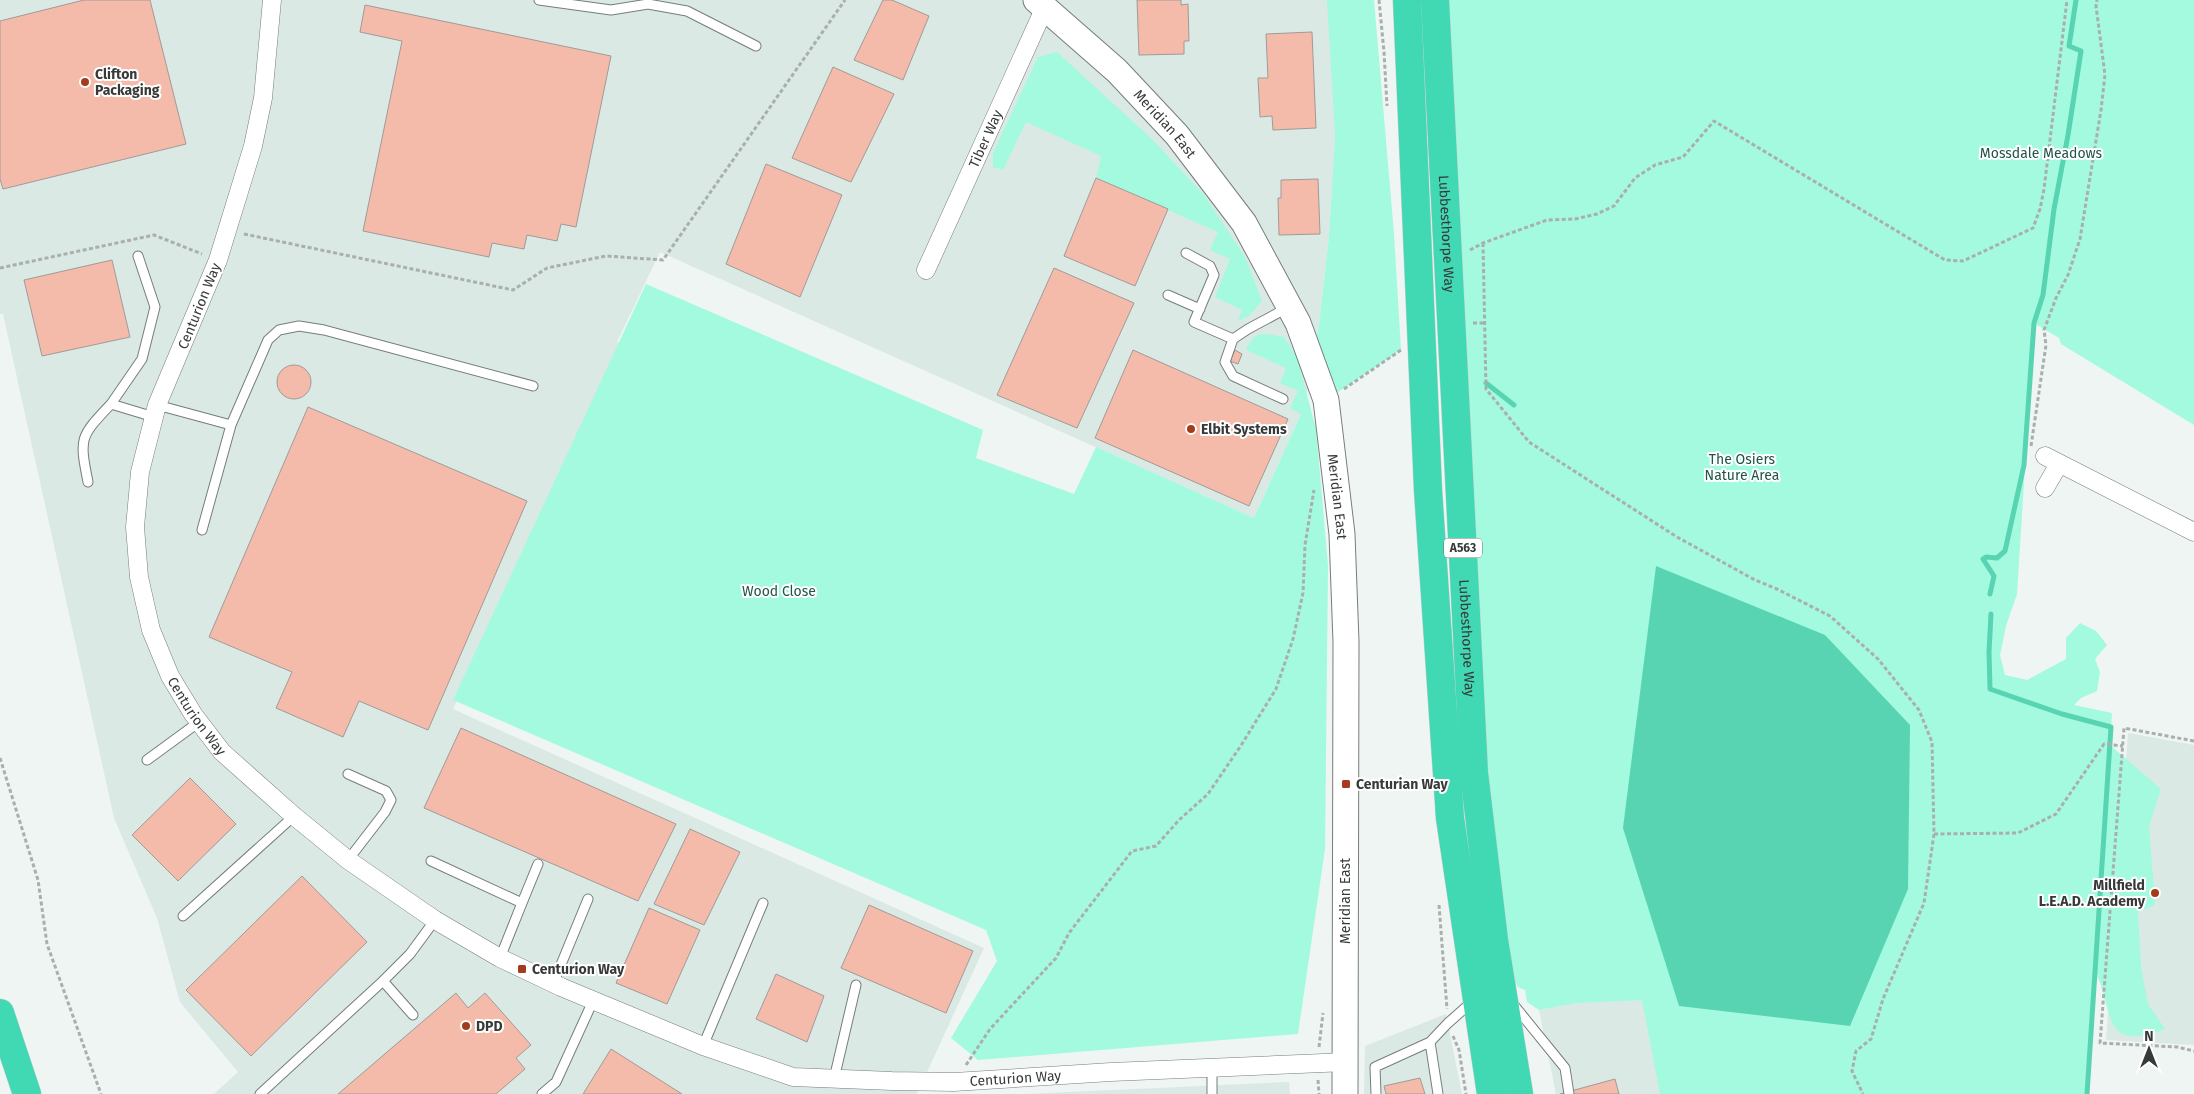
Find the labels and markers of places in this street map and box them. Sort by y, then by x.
place label: Clifton Packaging [95,66,160,99]
marker: Clifton Packaging [79,76,91,88]
place label: Elbit Systems [1201,421,1287,438]
marker: Elbit Systems [1185,423,1197,435]
place label: Centurian Way [1356,776,1449,793]
marker: Centurian Way [1340,778,1352,790]
place label: Millfield L.E.A.D. Academy [2039,877,2146,910]
marker: Millfield L.E.A.D. Academy [2149,887,2161,899]
place label: Centurion Way [532,961,625,978]
marker: Centurion Way [516,963,528,975]
place label: DPD [476,1018,503,1035]
marker: DPD [460,1020,472,1032]

